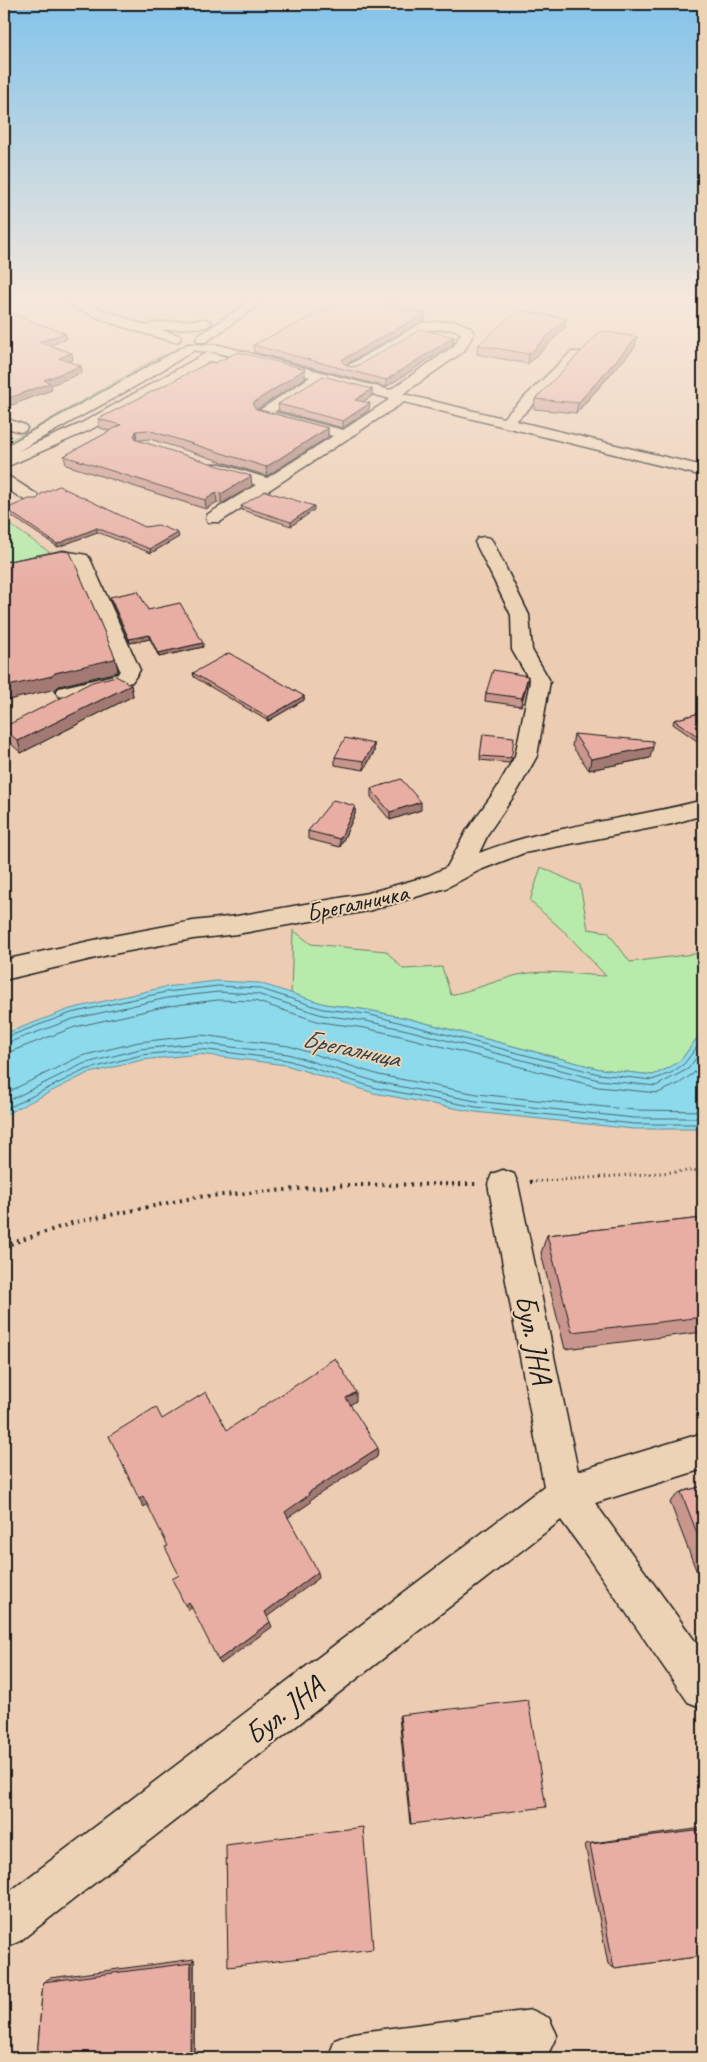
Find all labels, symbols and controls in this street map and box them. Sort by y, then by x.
street label: Брегалничка [303,876,413,929]
water label: Брегалница [299,1022,405,1075]
street label: Бул. ЈНА [507,1291,562,1389]
street label: Бул. ЈНА [237,1666,333,1753]

